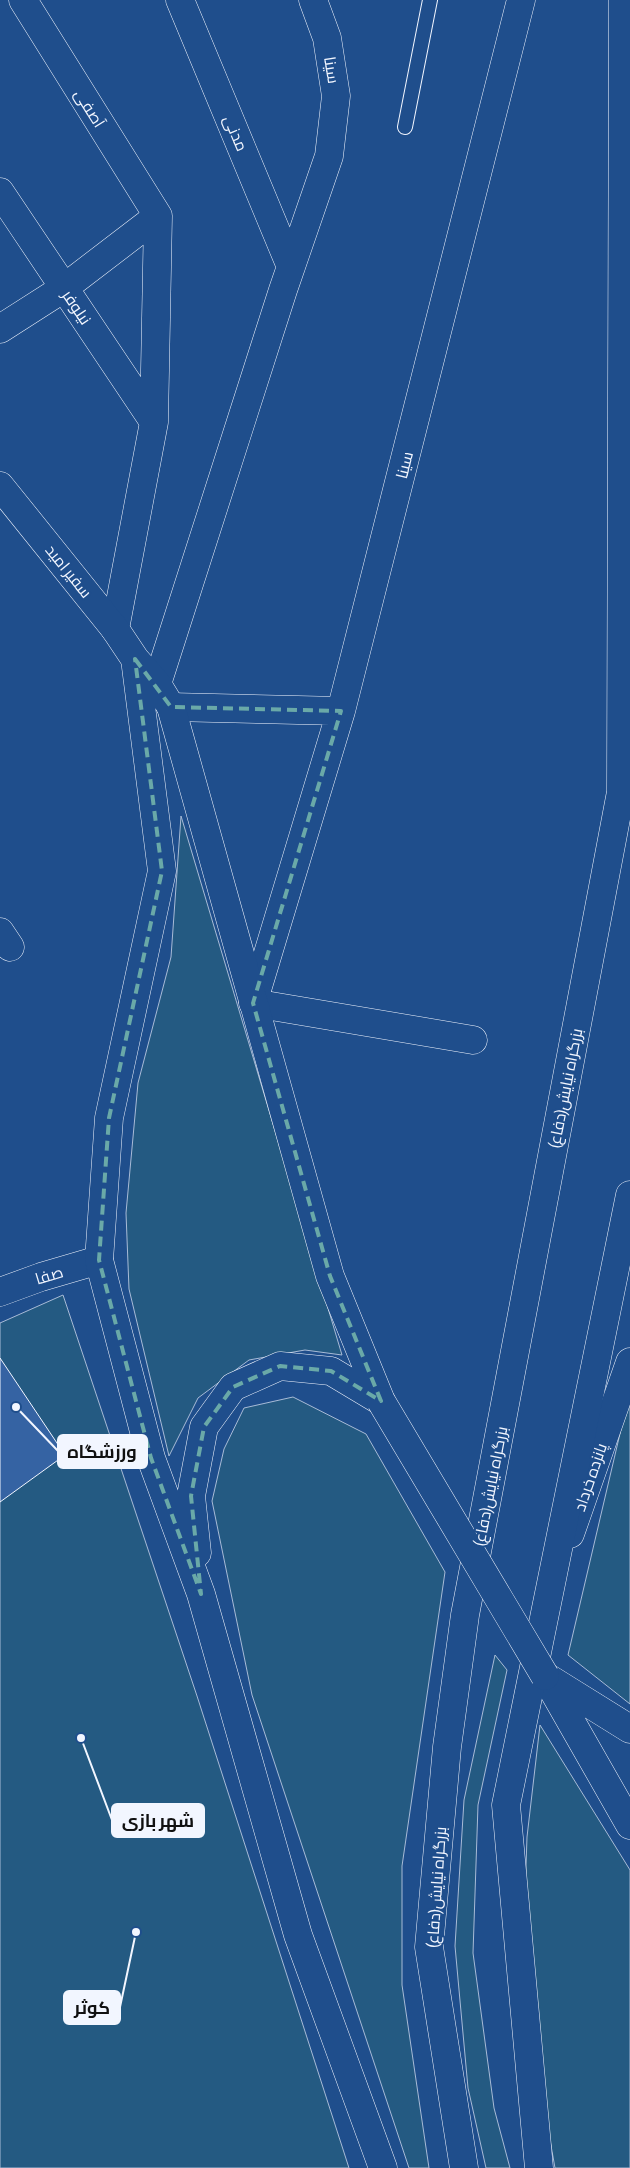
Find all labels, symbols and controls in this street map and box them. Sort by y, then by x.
street label: سینا [320,55,343,85]
street label: آصفی [70,86,109,132]
street label: مدنی [219,112,252,154]
street label: نیلوفر [58,286,95,328]
street label: سینا [392,450,417,481]
street label: سفیر امید [41,541,96,602]
street label: بزرگراه نیایش(دفاع) [545,1027,588,1150]
street label: صفا [33,1262,65,1288]
street label: بزرگراه نیایش(دفاع) [470,1425,513,1548]
callout: ورزشگاه [58,1435,147,1468]
street label: پانزده خرداد [570,1440,613,1514]
text: ورزشگاه [67,1441,137,1463]
callout: شهر بازی [112,1804,204,1837]
text: شهر بازی [122,1810,194,1832]
street label: بزرگراه نیایش(دفاع) [423,1826,452,1948]
callout: کوثر [64,1991,120,2024]
text: کوثر [73,1997,110,2019]

